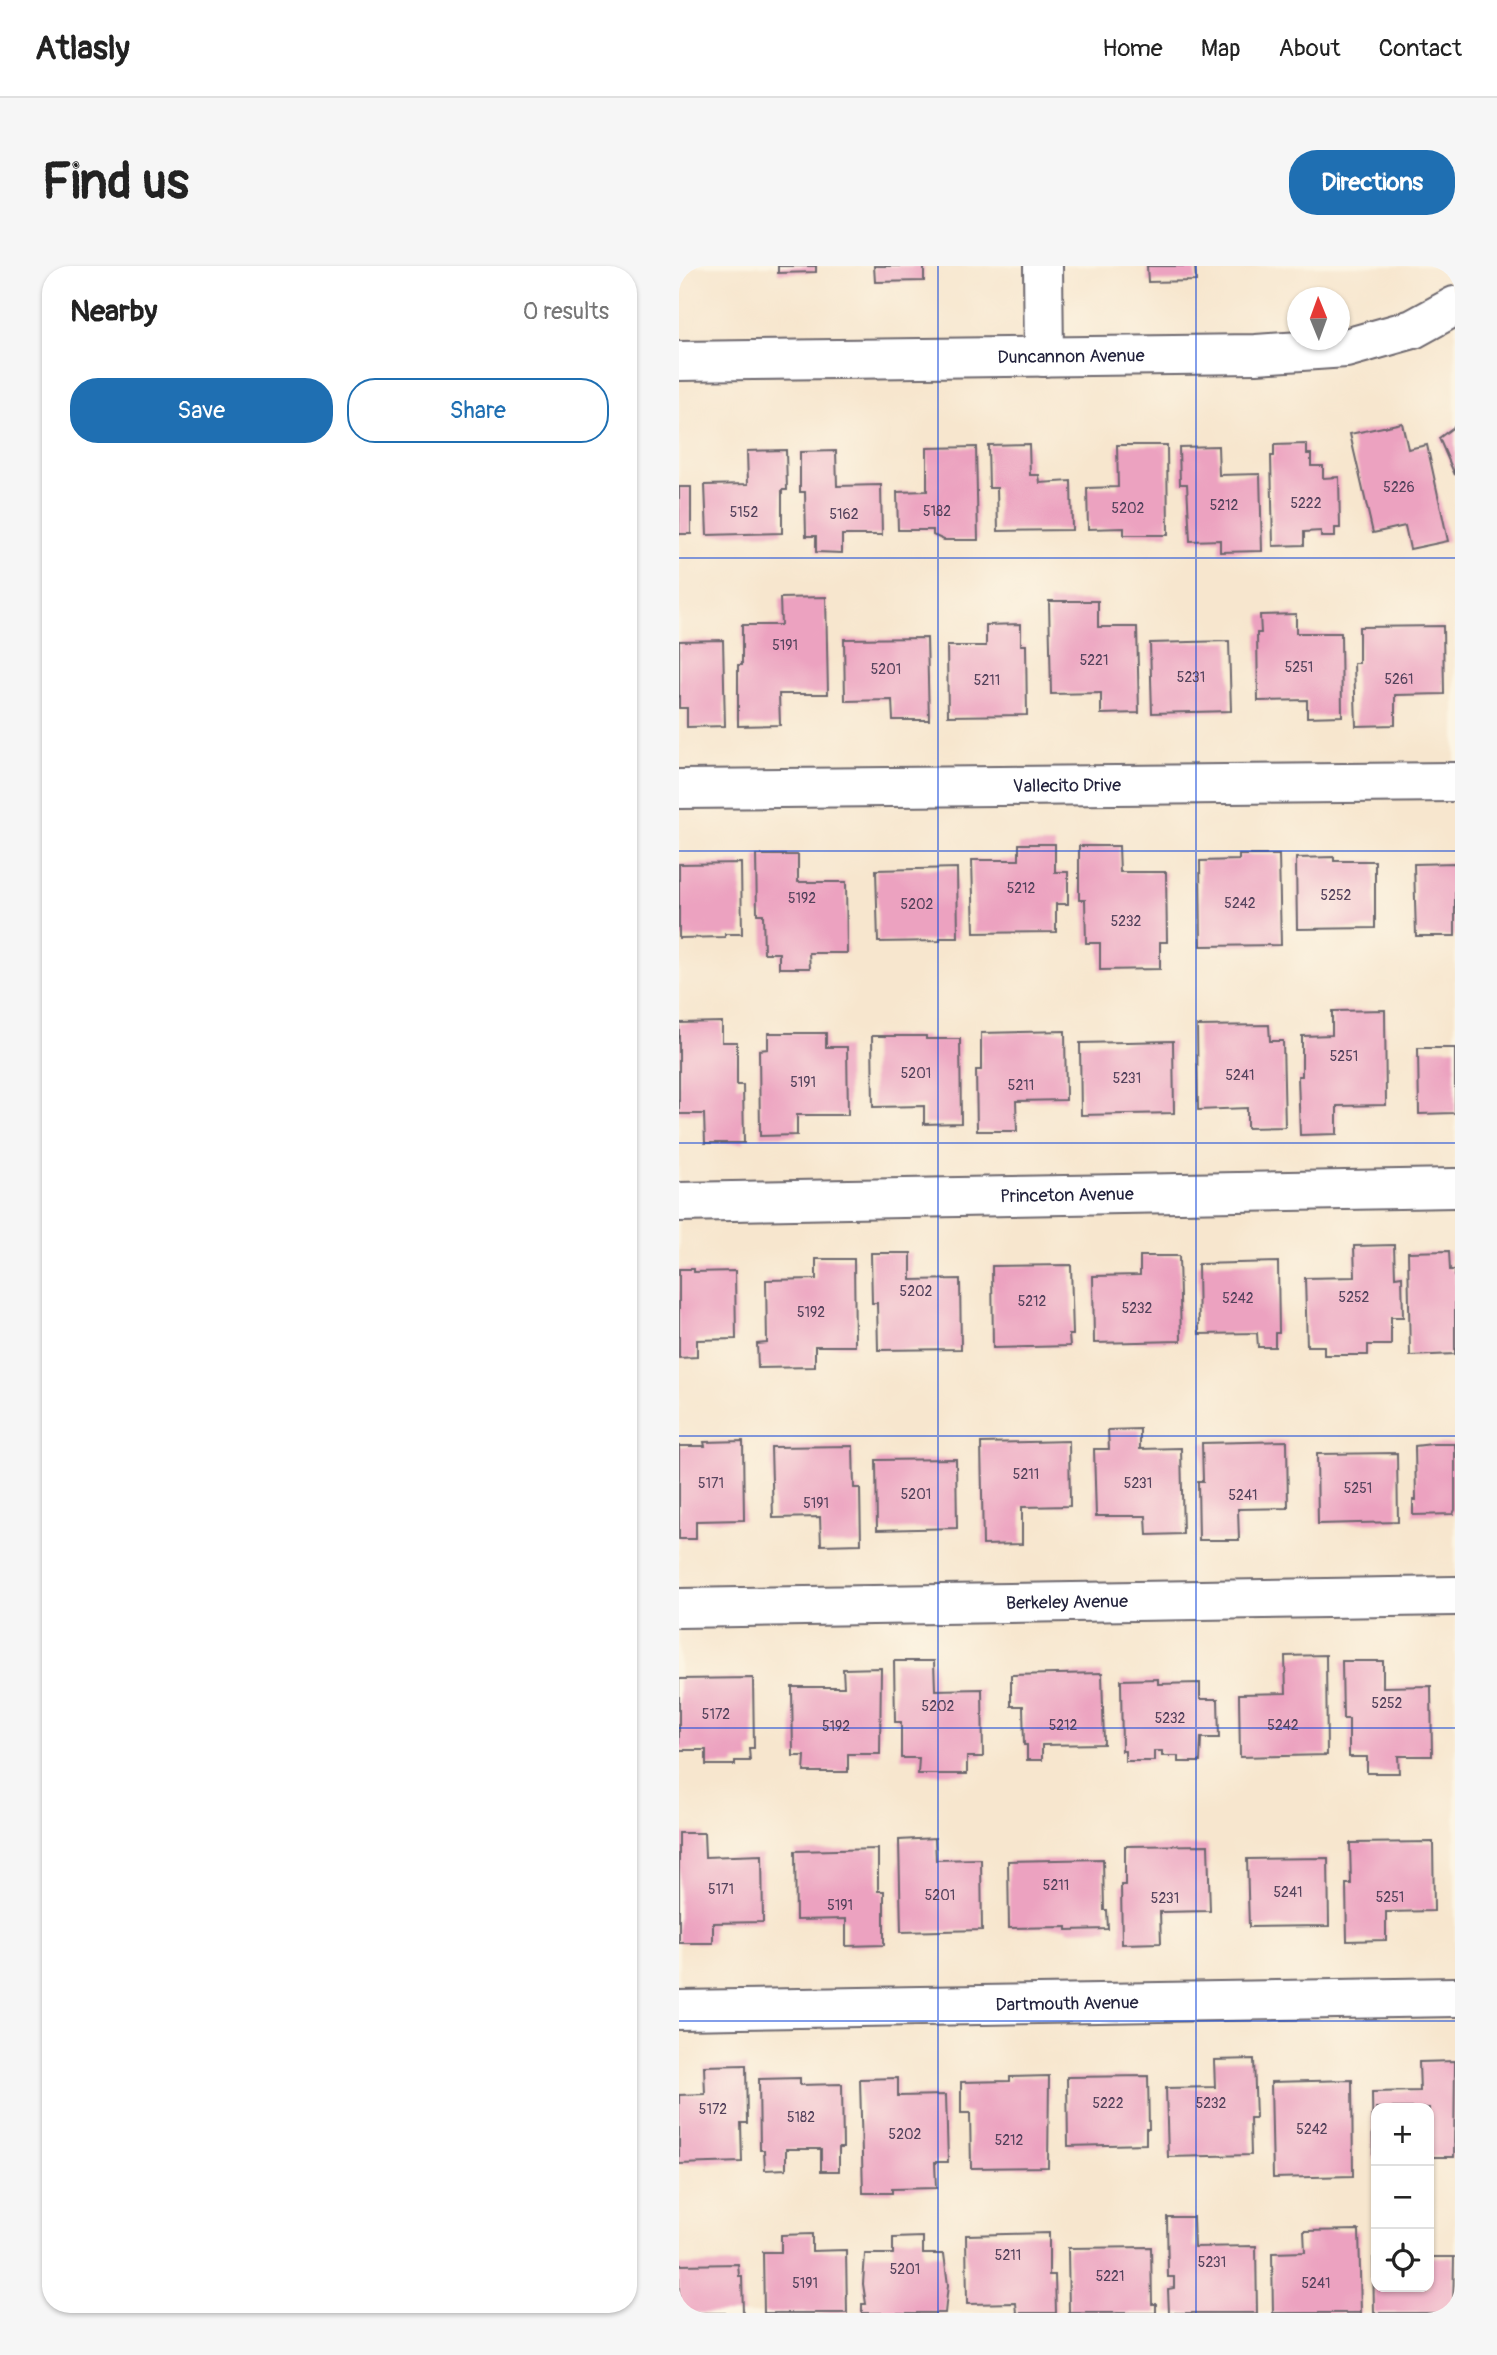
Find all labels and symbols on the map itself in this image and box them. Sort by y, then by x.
north arrow [1287,287,1350,350]
street label: Duncannon Avenue [997,344,1145,369]
house number: 5226 [1383,479,1415,496]
house number: 5222 [1290,495,1322,512]
house number: 5212 [1210,497,1239,514]
house number: 5202 [1112,500,1145,517]
house number: 5182 [923,503,951,520]
house number: 5152 [730,504,758,521]
house number: 5162 [829,506,859,523]
house number: 5191 [772,637,798,654]
house number: 5221 [1080,652,1108,669]
house number: 5251 [1285,659,1313,676]
house number: 5201 [871,661,901,678]
house number: 5231 [1177,669,1205,686]
house number: 5261 [1384,671,1414,688]
house number: 5211 [974,672,1000,689]
street label: Vallecito Drive [1013,774,1121,797]
house number: 5212 [1007,880,1036,897]
house number: 5252 [1321,887,1352,904]
house number: 5192 [788,890,816,907]
house number: 5242 [1224,895,1256,912]
house number: 5202 [901,896,934,913]
house number: 5232 [1111,913,1141,930]
house number: 5251 [1330,1048,1358,1065]
house number: 5201 [901,1065,931,1082]
house number: 5241 [1225,1067,1255,1084]
house number: 5231 [1113,1070,1141,1087]
house number: 5191 [790,1074,816,1091]
house number: 5211 [1008,1077,1034,1094]
street label: Princeton Avenue [1000,1182,1134,1208]
house number: 5202 [900,1283,933,1300]
house number: 5252 [1339,1289,1370,1306]
house number: 5242 [1222,1290,1254,1307]
house number: 5212 [1018,1293,1047,1310]
house number: 5232 [1122,1300,1152,1317]
house number: 5192 [797,1304,825,1321]
house number: 5211 [1013,1466,1039,1483]
house number: 5171 [698,1475,724,1492]
house number: 5231 [1124,1475,1152,1492]
house number: 5251 [1344,1480,1372,1497]
house number: 5201 [901,1486,931,1503]
house number: 5241 [1228,1487,1258,1504]
house number: 5191 [803,1495,829,1512]
street label: Berkeley Avenue [1006,1590,1128,1614]
house number: 5252 [1372,1695,1403,1712]
house number: 5202 [922,1698,955,1715]
house number: 5172 [702,1706,730,1723]
house number: 5232 [1155,1710,1185,1727]
house number: 5212 [1049,1717,1078,1734]
house number: 5242 [1267,1717,1299,1734]
house number: 5192 [822,1718,850,1735]
house number: 5211 [1043,1877,1069,1894]
house number: 5171 [708,1881,734,1898]
house number: 5241 [1273,1884,1303,1901]
house number: 5201 [925,1887,955,1904]
house number: 5251 [1376,1889,1404,1906]
house number: 5231 [1151,1890,1179,1907]
house number: 5191 [827,1897,853,1914]
street label: Dartmouth Avenue [995,1991,1139,2016]
house number: 5222 [1092,2095,1124,2112]
house number: 5232 [1196,2095,1226,2112]
house number: 5172 [699,2101,727,2118]
house number: 5182 [787,2109,815,2126]
house number: 5242 [1296,2121,1328,2138]
house number: 5202 [889,2126,922,2143]
house number: 5212 [995,2132,1024,2149]
house number: 5211 [995,2247,1021,2264]
house number: 5231 [1198,2254,1226,2271]
house number: 5201 [890,2261,920,2278]
house number: 5221 [1096,2268,1124,2285]
house number: 5191 [792,2275,818,2292]
house number: 5241 [1301,2275,1331,2292]

